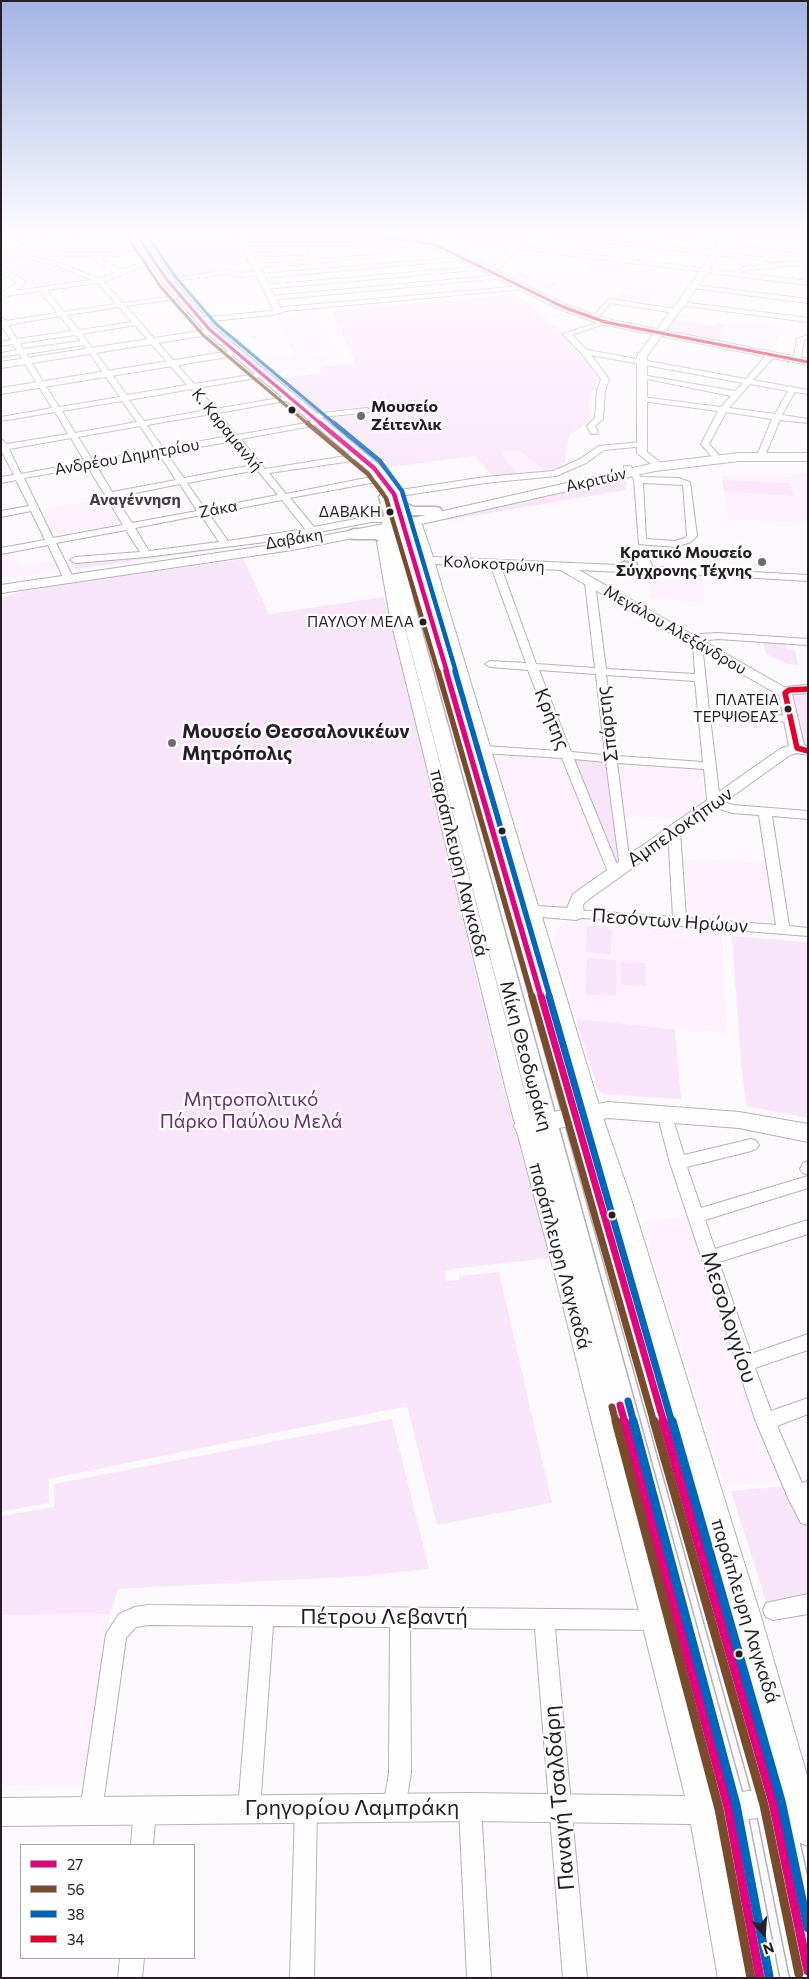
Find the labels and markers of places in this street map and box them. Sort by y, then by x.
place label: Μουσείο Ζέιτενλικ [371,397,442,435]
unlabelled marker [287,405,297,415]
marker: Μουσείο Ζέιτενλικ [355,410,367,422]
place label: ΔΑΒΑΚΗ [319,503,381,521]
marker: ΔΑΒΑΚΗ [385,507,395,517]
place label: Κρατικό Μουσείο Σύγχρονης Τέχνης [616,543,752,581]
marker: Κρατικό Μουσείο Σύγχρονης Τέχνης [756,556,768,568]
place label: ΠΑΥΛΟΥ ΜΕΛΑ [307,613,414,631]
marker: ΠΑΥΛΟΥ ΜΕΛΑ [418,617,428,627]
place label: ΠΛΑΤΕΙΑ ΤΕΡΨΙΘΕΑΣ [693,691,779,726]
marker: ΠΛΑΤΕΙΑ ΤΕΡΨΙΘΕΑΣ [783,704,793,714]
place label: Μουσείο Θεσσαλονικέων Μητρόπολις [182,721,409,765]
marker: Μουσείο Θεσσαλονικέων Μητρόπολις [166,737,178,749]
unlabelled marker [497,826,507,836]
unlabelled marker [607,1210,617,1220]
unlabelled marker [734,1649,744,1659]

